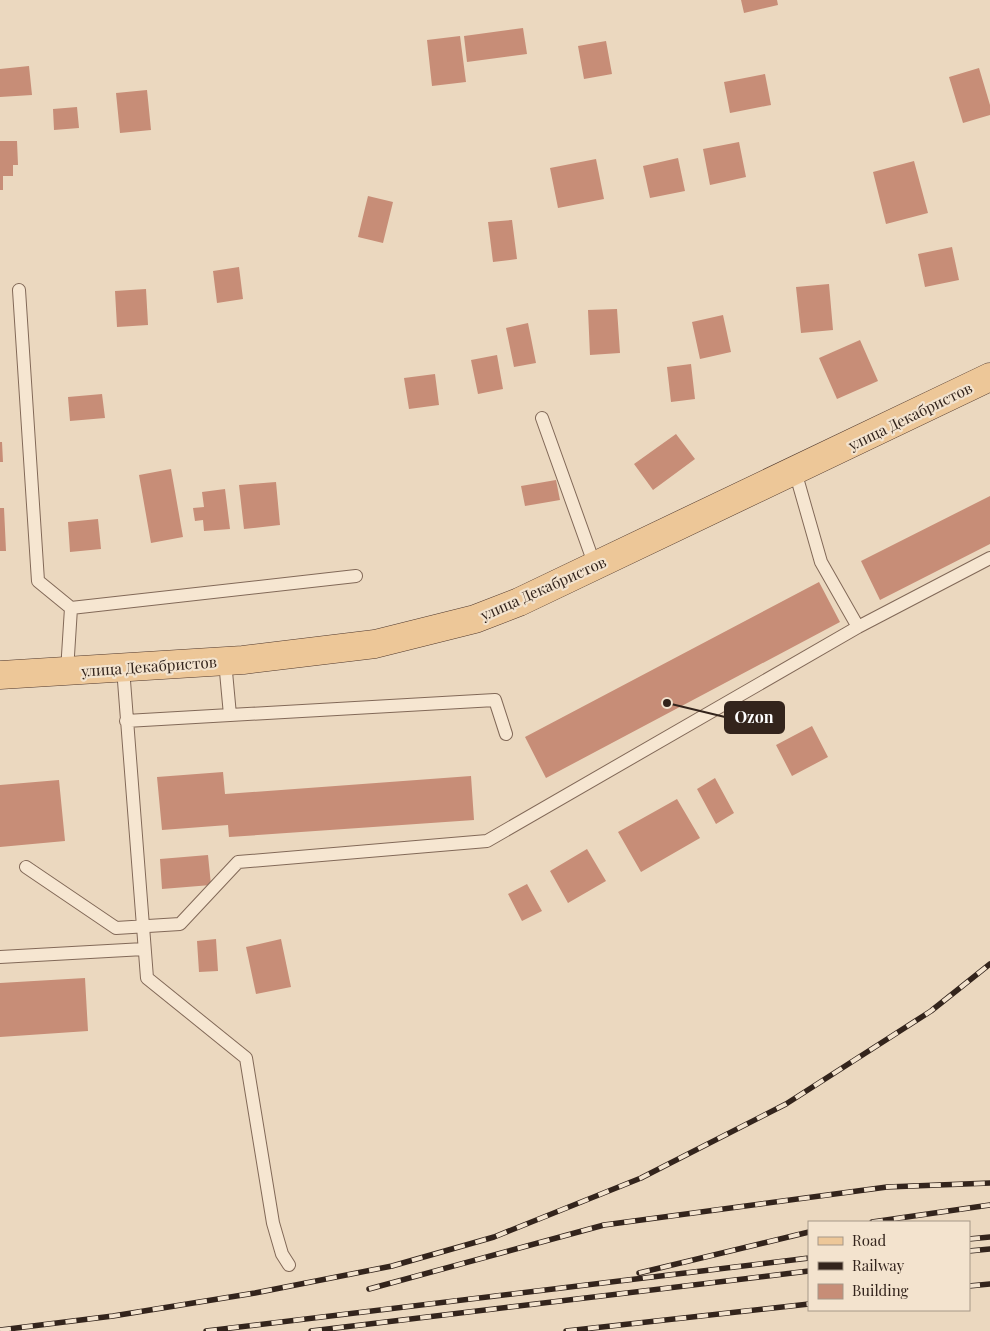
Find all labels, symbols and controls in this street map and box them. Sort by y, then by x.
street label: улица Декабристов [844,377,975,455]
street label: улица Декабристов [476,551,609,625]
street label: улица Декабристов [80,651,217,681]
callout: Ozon [725,702,784,733]
text: Ozon [734,706,774,727]
legend [808,1221,970,1311]
text: Road [852,1230,886,1250]
text: Railway [852,1255,905,1275]
text: Building [852,1280,909,1300]

